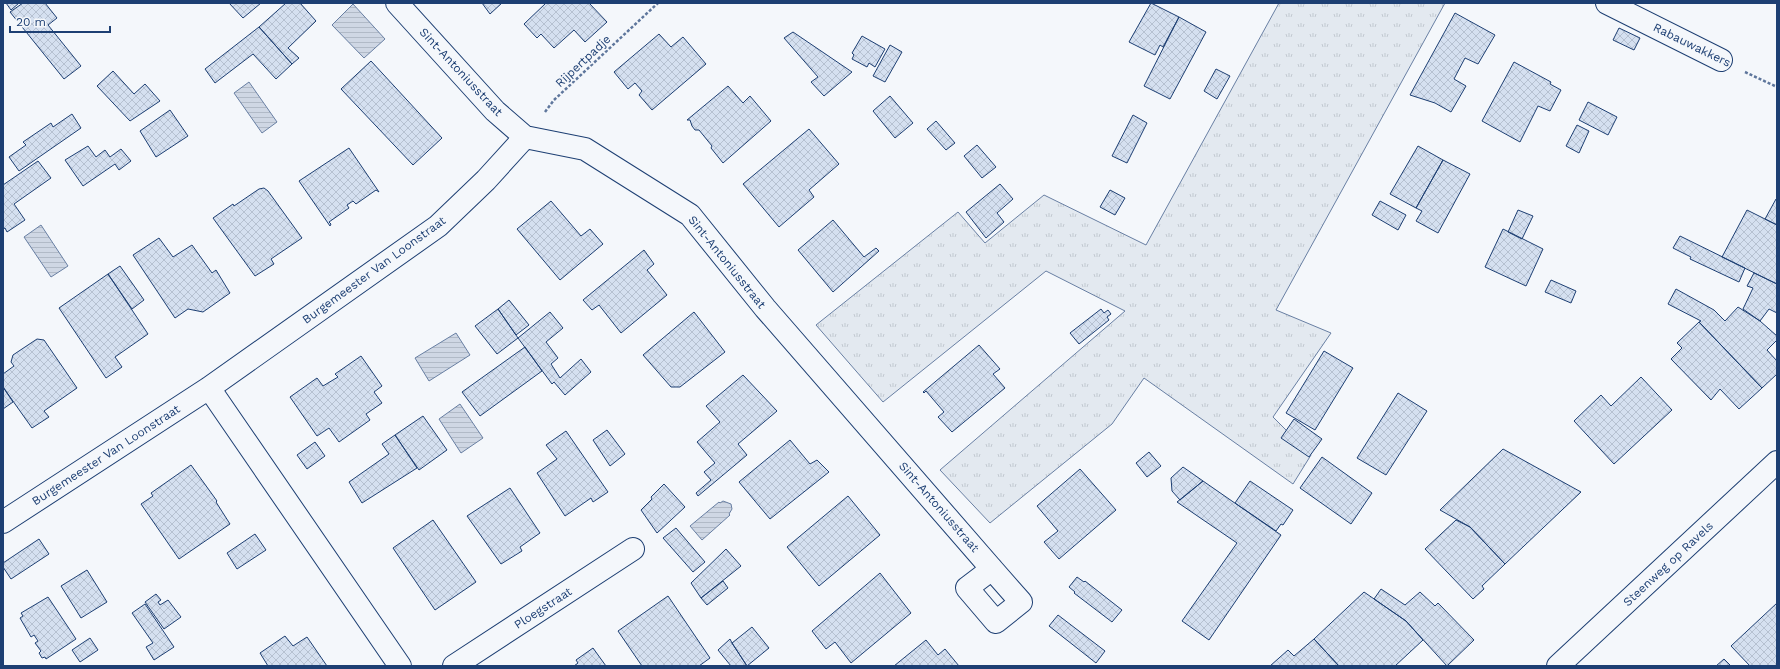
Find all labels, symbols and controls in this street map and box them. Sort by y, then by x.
scale bar [10,8,110,34]
text: 20 m [16,15,46,29]
street label: Rabauwakkers [1651,20,1733,70]
street label: Sint-Antoniusstraat [417,25,505,119]
street label: Rijpertpadje [553,32,614,90]
street label: Burgemeester Van Loonstraat [300,213,448,327]
street label: Sint-Antoniusstraat [685,213,769,311]
street label: Burgemeester Van Loonstraat [29,402,183,508]
street label: Sint-Antoniusstraat [896,459,982,555]
street label: Steenweg op Ravels [1620,519,1716,609]
street label: Ploegstraat [512,584,574,632]

